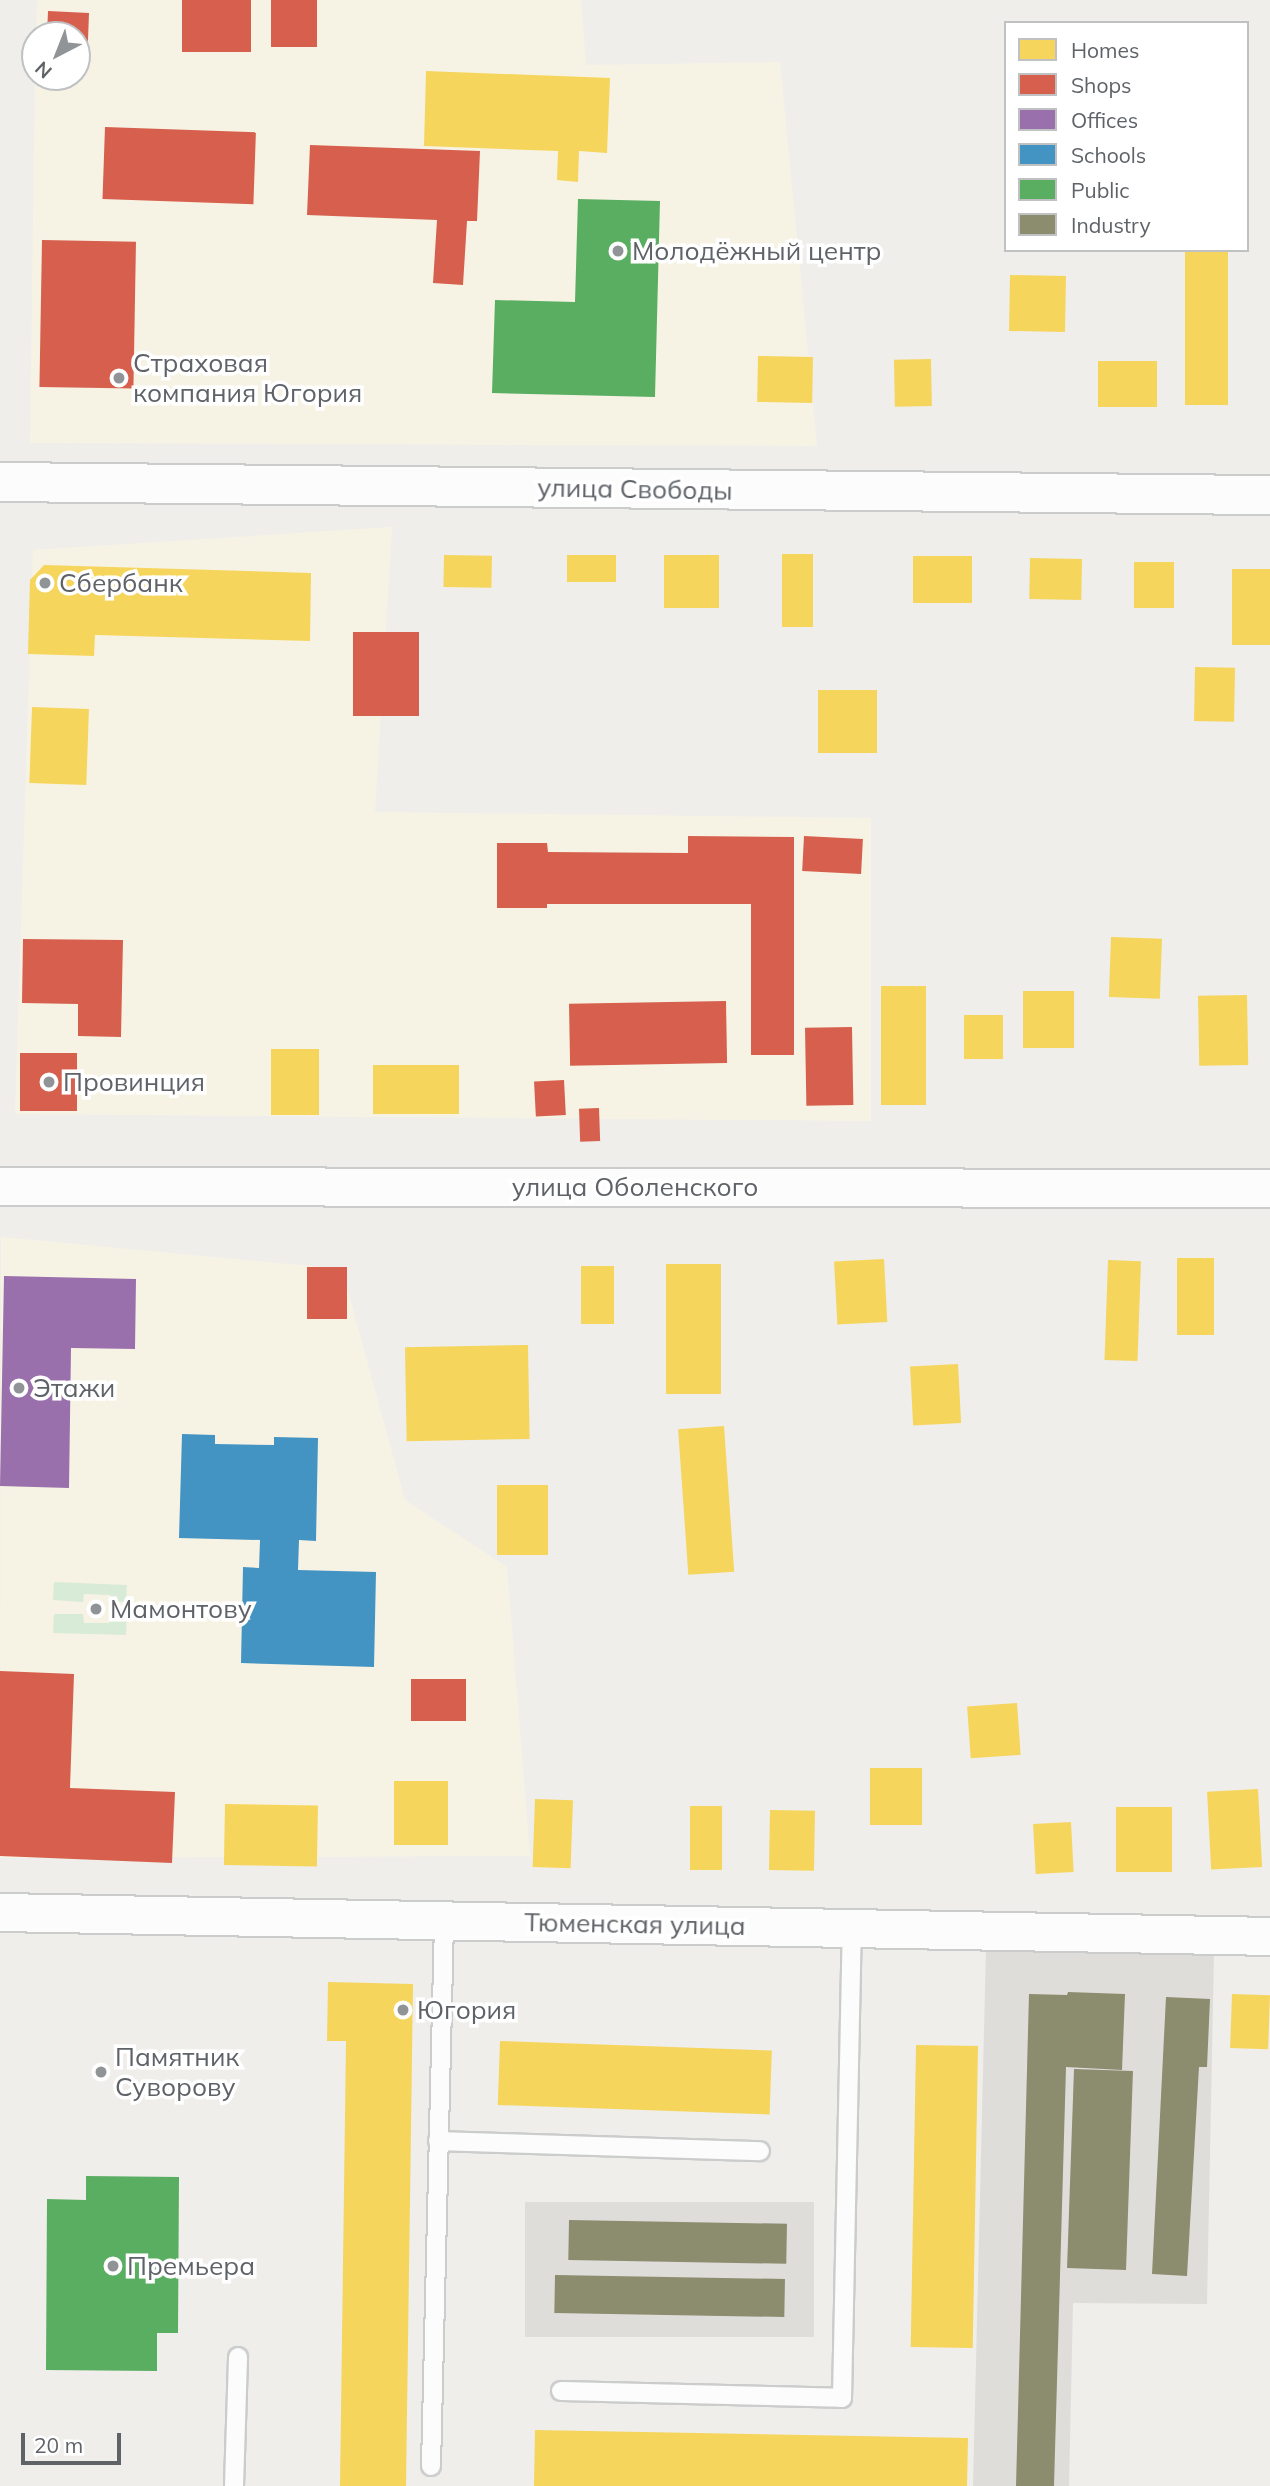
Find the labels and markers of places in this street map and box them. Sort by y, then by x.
place label: Молодёжный центр [632,235,881,267]
marker: Молодёжный центр [610,243,626,259]
place label: Страховая компания Югория [133,347,362,408]
marker: Страховая компания Югория [111,370,127,386]
place label: Сбербанк [59,567,183,599]
marker: Сбербанк [37,575,53,591]
place label: Провинция [63,1066,205,1098]
marker: Провинция [41,1074,57,1090]
place label: Этажи [33,1372,115,1404]
marker: Этажи [11,1380,27,1396]
place label: Мамонтову [110,1593,252,1625]
marker: Мамонтову [88,1601,104,1617]
place label: Югория [417,1994,516,2026]
marker: Югория [395,2002,411,2018]
place label: Памятник Суворову [115,2041,239,2102]
marker: Памятник Суворову [93,2064,109,2080]
place label: Премьера [127,2250,255,2282]
marker: Премьера [105,2258,121,2274]

